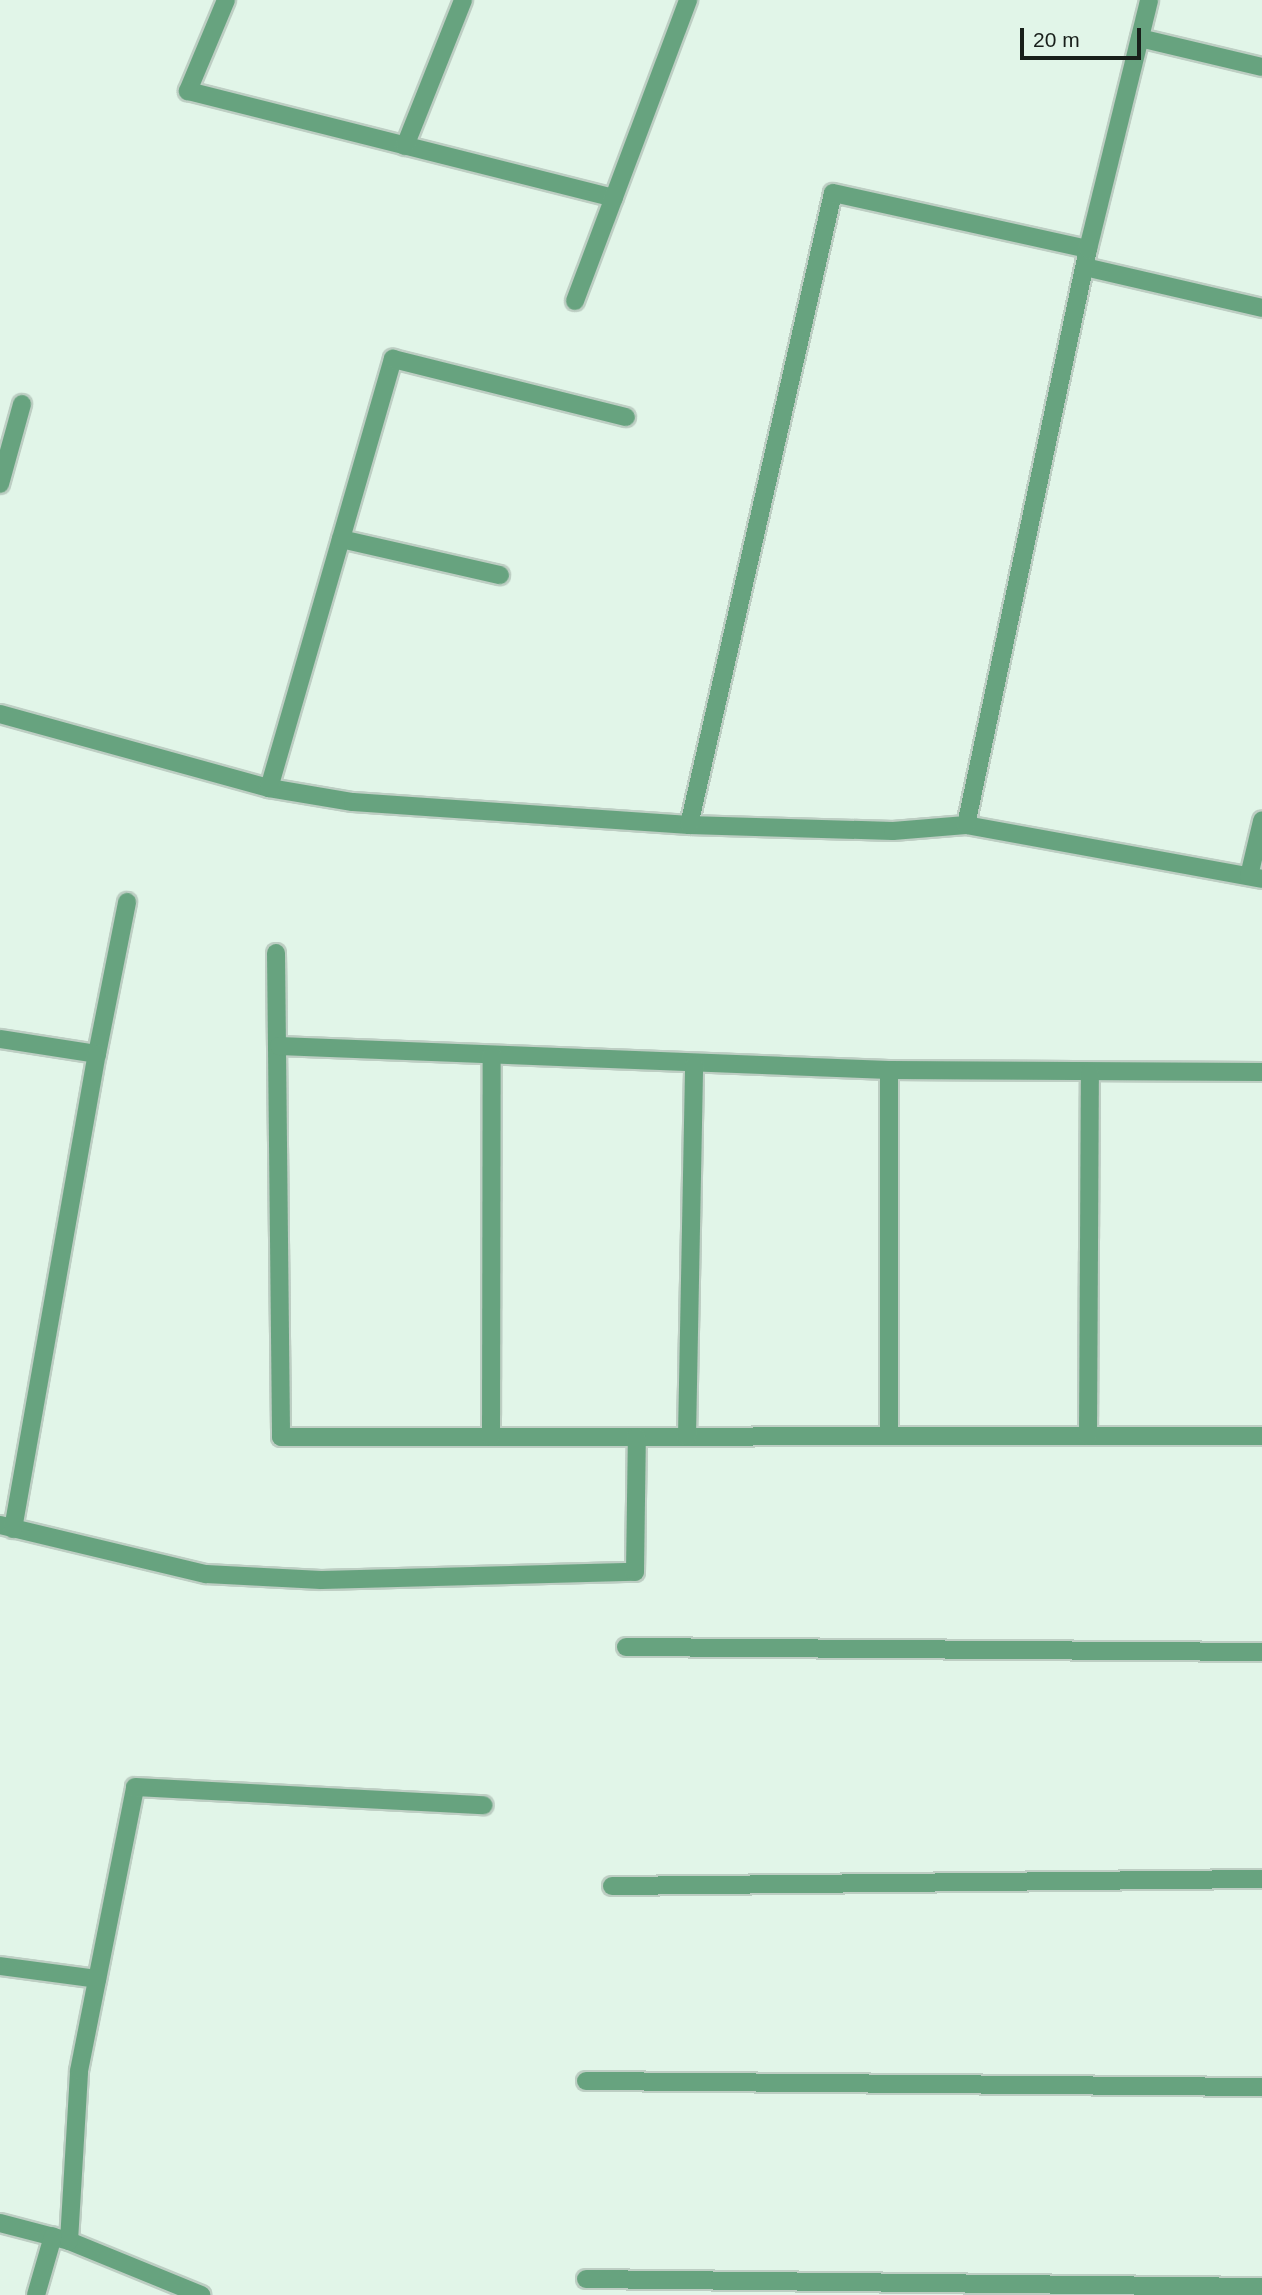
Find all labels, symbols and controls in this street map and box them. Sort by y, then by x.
scale bar [1024,14,1145,58]
text: 20 m [1033,28,1080,51]

